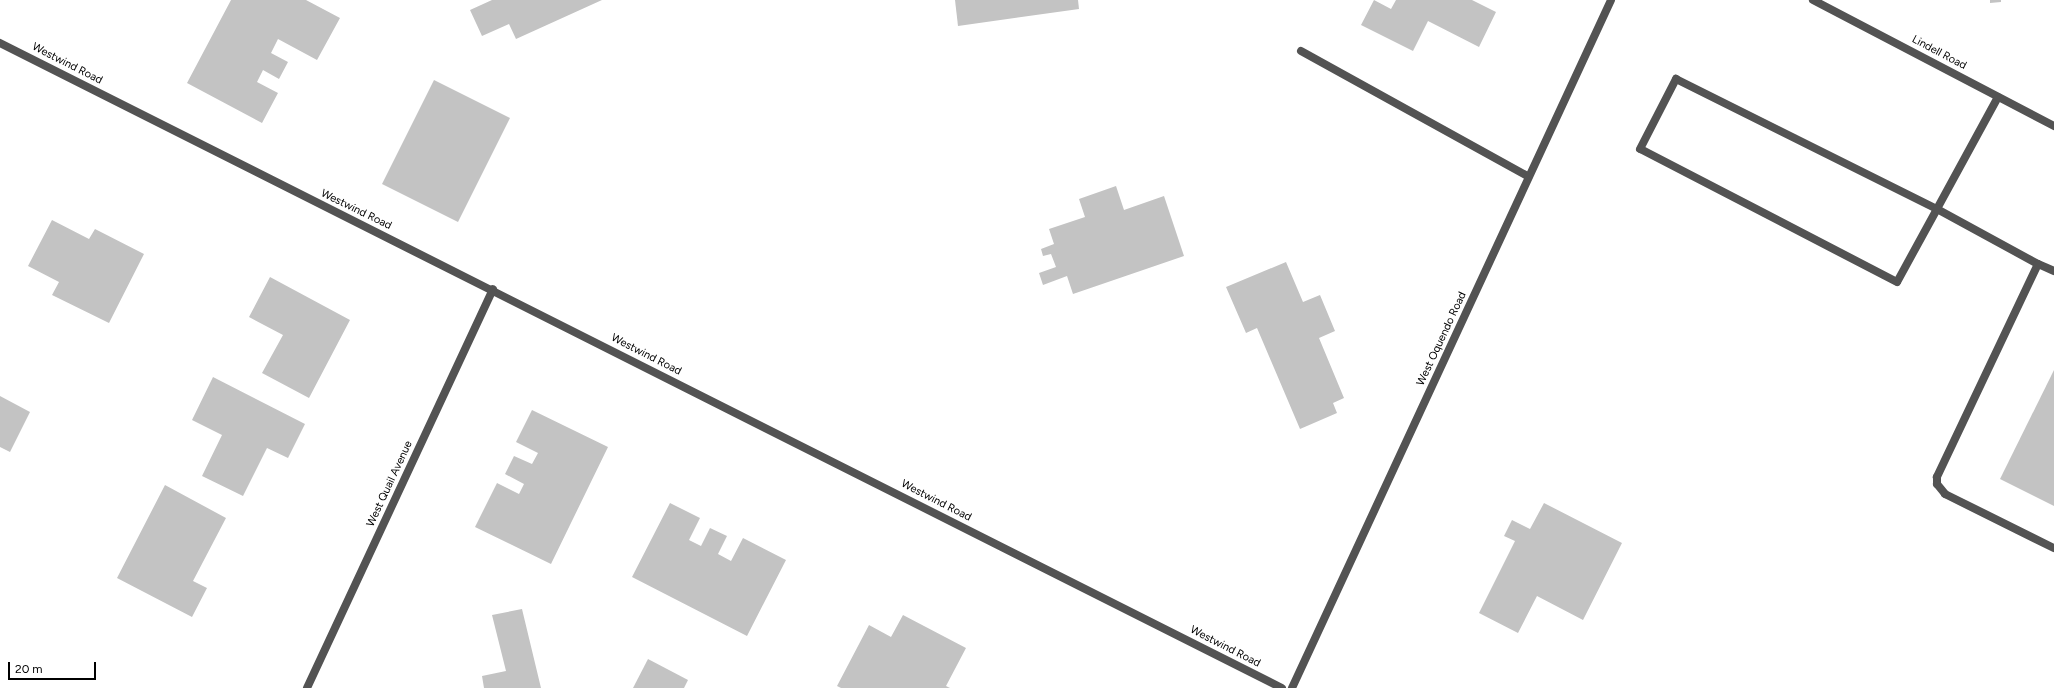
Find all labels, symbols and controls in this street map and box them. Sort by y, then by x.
street label: Lindell Road [1910,33,1968,73]
street label: Westwind Road [30,41,104,87]
street label: Westwind Road [318,187,394,233]
street label: West Oquendo Road [1414,290,1470,388]
street label: Westwind Road [609,332,683,378]
street label: West Quail Avenue [364,439,416,529]
street label: Westwind Road [899,478,973,524]
street label: Westwind Road [1188,624,1262,670]
scale bar [10,654,98,680]
text: 20 m [15,662,43,676]

